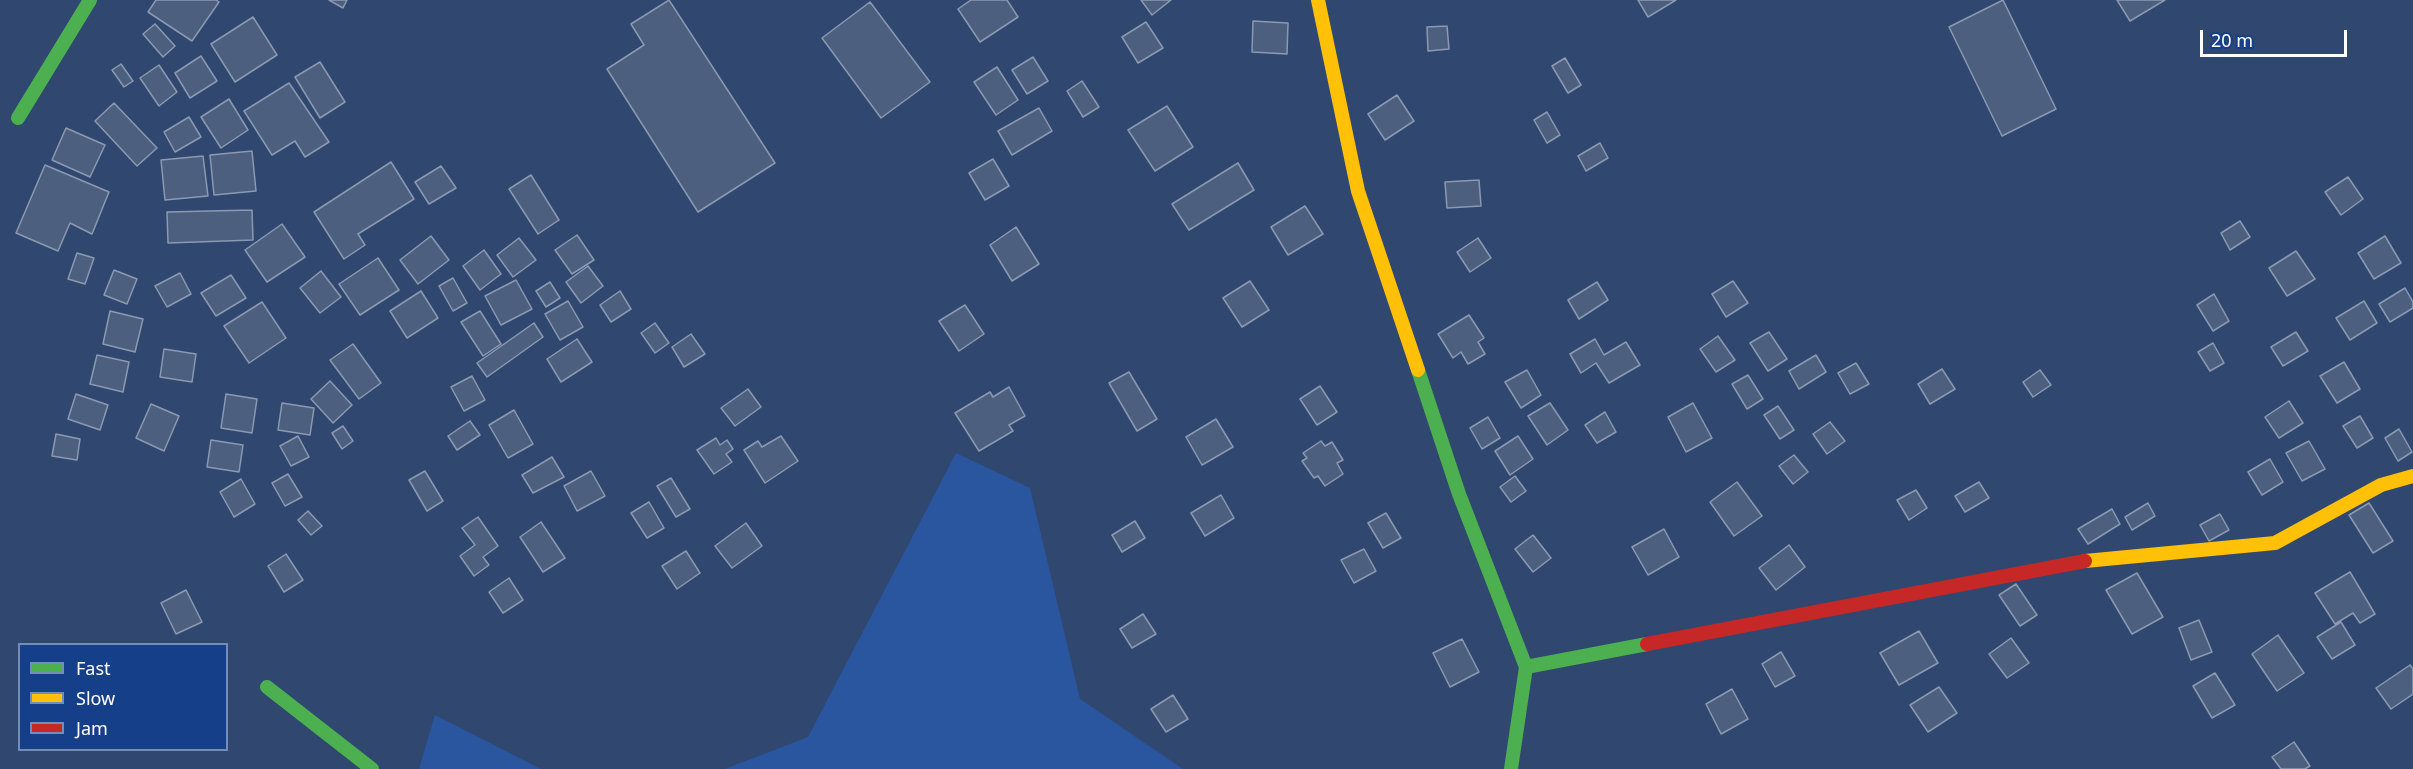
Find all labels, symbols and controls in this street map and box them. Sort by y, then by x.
scale bar [2203,18,2350,56]
text: 20 m [2211,28,2253,52]
legend [18,643,228,751]
text: Fast [76,656,111,680]
text: Slow [76,686,115,710]
text: Jam [76,716,108,740]

